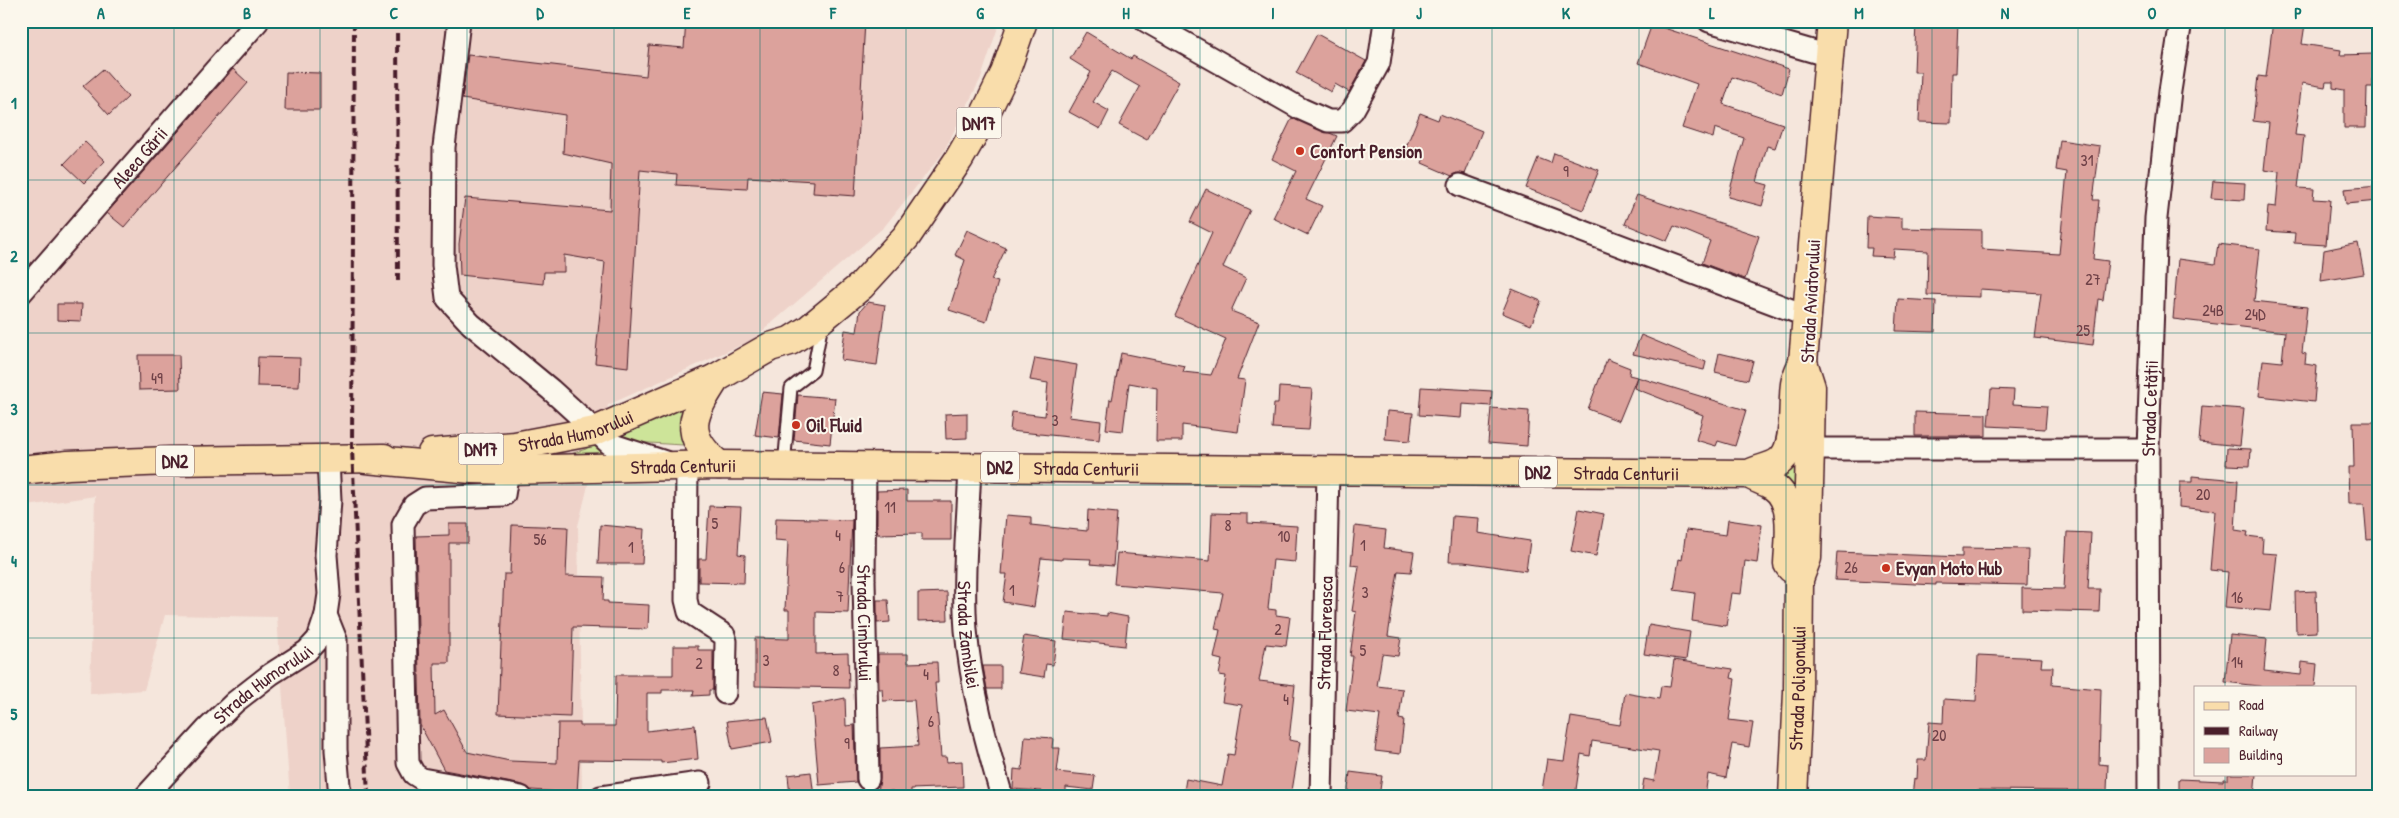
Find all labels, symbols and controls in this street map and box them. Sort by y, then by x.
text: A [97,2,105,24]
text: B [243,2,251,24]
text: C [390,2,399,24]
text: D [536,2,544,24]
text: E [683,2,691,24]
text: F [829,2,837,24]
text: G [976,2,984,24]
text: H [1122,2,1130,24]
text: I [1271,2,1275,24]
text: J [1416,2,1422,24]
text: K [1562,2,1571,24]
text: L [1709,2,1715,24]
text: M [1854,2,1864,24]
text: N [2001,2,2010,24]
text: O [2148,2,2157,24]
text: P [2294,2,2302,24]
text: 1 [11,92,17,114]
road number: DN17 [956,108,1002,138]
street label: Aleea Gării [105,121,173,194]
place label: Confort Pension [1310,138,1423,164]
marker: Confort Pension [1294,145,1306,157]
house number: 31 [2081,149,2094,171]
house number: 9 [1563,160,1569,182]
street label: Strada Aviatorului [1794,238,1826,364]
text: 2 [10,245,18,267]
house number: 27 [2085,268,2101,290]
house number: 24B [2202,299,2224,321]
house number: 24D [2244,303,2266,325]
house number: 25 [2076,319,2090,341]
street label: Strada Cetății [2135,359,2164,456]
house number: 49 [151,367,163,389]
text: 3 [10,398,18,420]
street label: Strada Humorului [516,403,637,458]
house number: 3 [1051,409,1059,431]
place label: Oil Fluid [806,412,862,438]
marker: Oil Fluid [790,419,802,431]
road number: DN17 [458,434,504,464]
road number: DN2 [156,446,194,476]
street label: Strada Centurii [630,452,737,480]
road number: DN2 [981,452,1019,482]
street label: Strada Centurii [1033,455,1140,482]
road number: DN2 [1519,457,1557,488]
street label: Strada Centurii [1573,459,1679,486]
house number: 20 [2196,483,2210,505]
house number: 11 [884,496,896,518]
house number: 5 [712,512,719,534]
house number: 8 [1225,514,1232,536]
house number: 4 [835,524,841,546]
house number: 10 [1278,525,1290,547]
house number: 56 [533,528,547,550]
house number: 1 [1360,534,1366,556]
house number: 1 [628,536,634,558]
text: 4 [11,550,17,572]
place label: Evyan Moto Hub [1896,555,2002,582]
house number: 6 [839,556,845,578]
house number: 26 [1844,556,1858,578]
marker: Evyan Moto Hub [1880,562,1892,574]
street label: Strada Cimbrului [851,565,879,682]
street label: Strada Floreasca [1310,575,1339,690]
house number: 1 [1009,579,1015,601]
street label: Strada Zambilei [952,581,987,691]
house number: 3 [1361,581,1369,603]
house number: 7 [836,585,844,607]
house number: 16 [2231,586,2243,608]
house number: 2 [1274,618,1282,640]
street label: Strada Poligonului [1782,626,1812,751]
street label: Strada Humorului [207,639,319,729]
house number: 5 [1360,639,1367,661]
house number: 3 [762,649,770,671]
house number: 14 [2231,651,2243,673]
house number: 2 [695,652,703,674]
house number: 8 [833,659,840,681]
house number: 4 [923,663,929,685]
legend [2194,686,2356,776]
house number: 4 [1283,688,1289,710]
text: Road [2239,694,2264,715]
text: 5 [11,703,18,725]
house number: 6 [928,710,934,732]
text: Railway [2239,720,2278,741]
house number: 20 [1932,724,1946,746]
house number: 9 [844,732,850,754]
text: Building [2239,744,2283,765]

